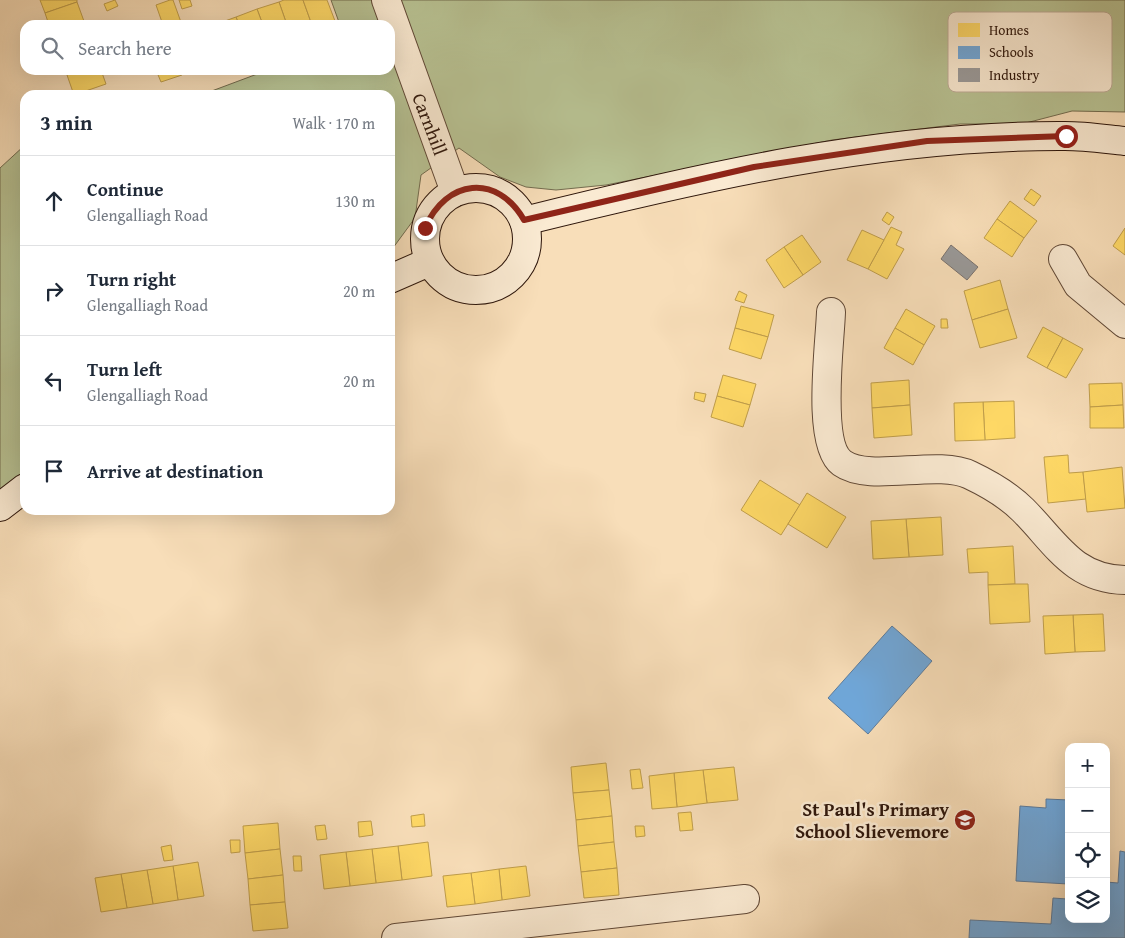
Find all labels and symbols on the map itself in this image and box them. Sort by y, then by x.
legend [948,12,1112,92]
text: Homes [989,20,1029,40]
text: Schools [989,42,1033,62]
text: Industry [989,65,1039,85]
street label: Carnhill [405,89,455,159]
route start [1055,125,1078,148]
route end [414,217,437,240]
place label: St Paul's Primary School Slievemore [795,795,949,845]
school or university icon: St Paul's Primary School Slievemore [953,808,977,832]

